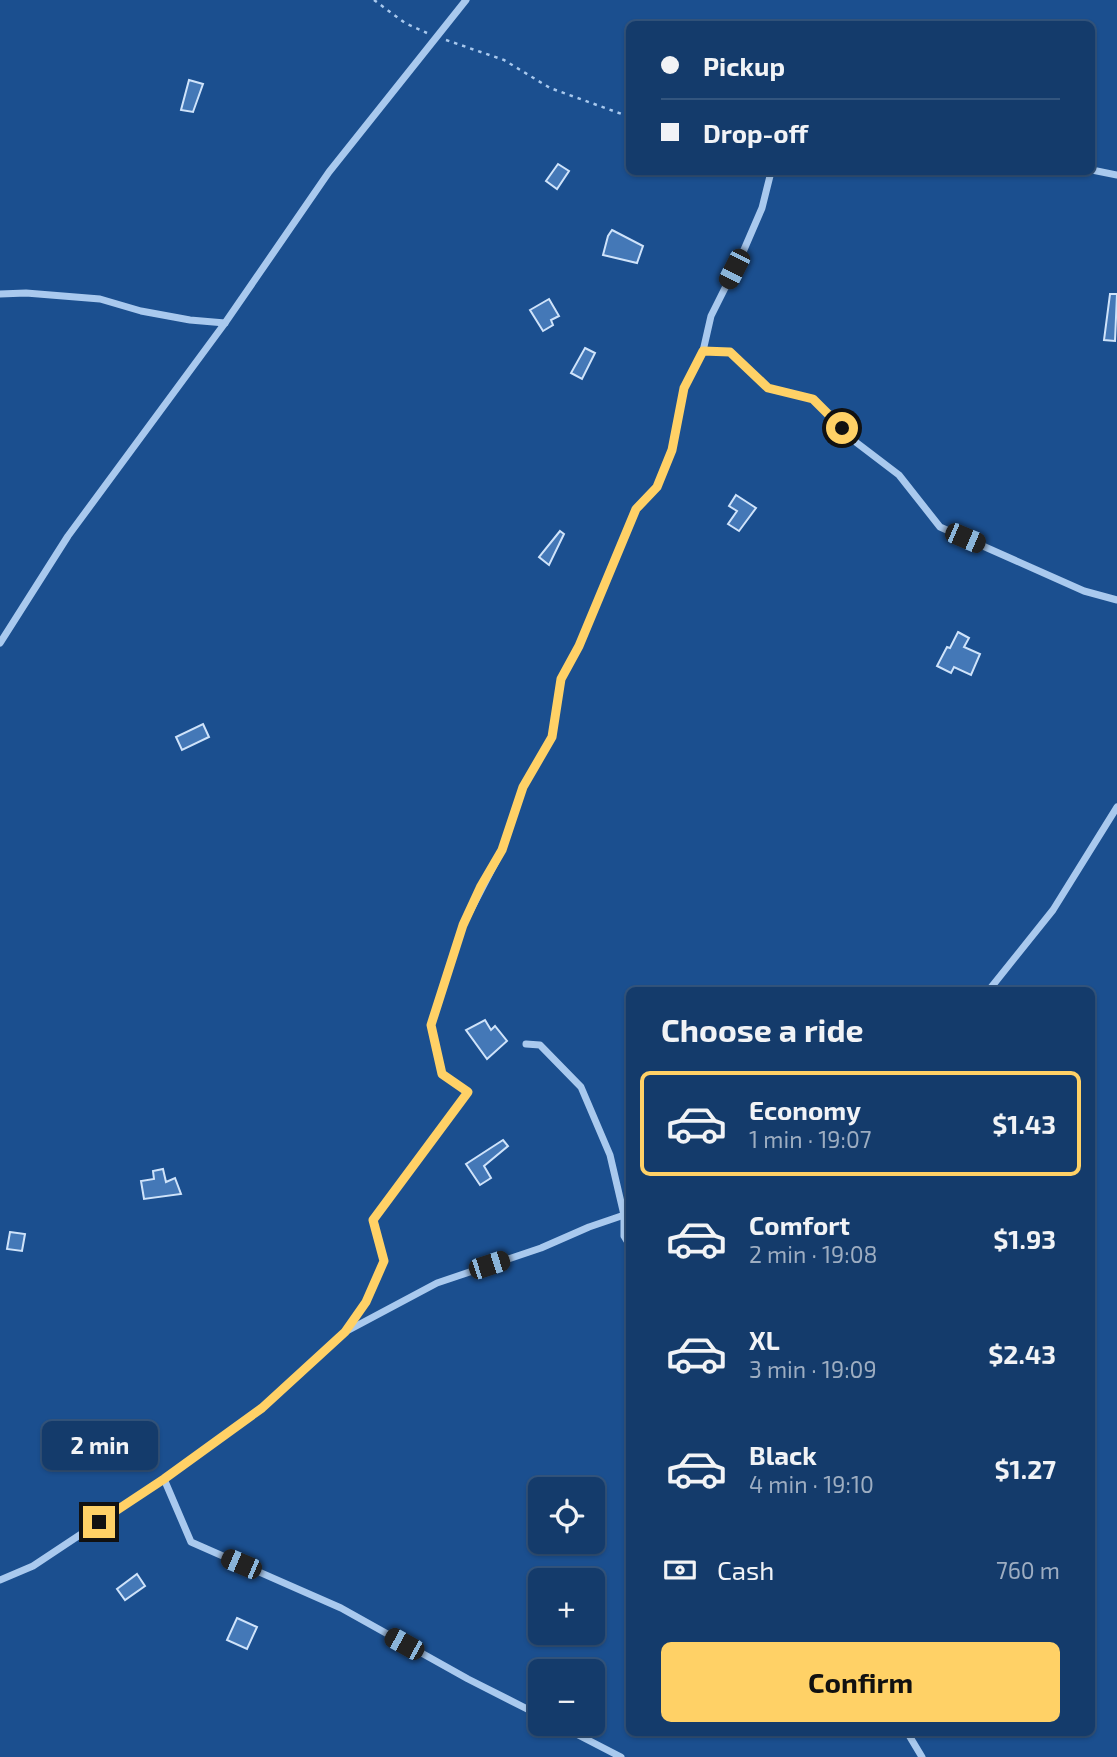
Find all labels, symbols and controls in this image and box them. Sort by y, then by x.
text: Pickup [703,50,785,81]
text: Drop-off [703,117,808,148]
car [716,246,753,292]
route start [826,412,858,444]
car [942,520,989,556]
text: Choose a ride [661,1010,864,1048]
icon: car [665,1092,728,1155]
text: Economy [749,1094,861,1125]
text: $1.43 [992,1108,1056,1139]
text: 1 min · 19:07 [749,1125,872,1153]
icon: car [665,1207,728,1270]
text: Comfort [749,1209,850,1240]
text: $1.93 [993,1223,1056,1254]
text: 2 min · 19:08 [749,1240,878,1268]
car [466,1249,513,1281]
icon: car [665,1322,728,1385]
text: XL [749,1324,780,1355]
text: $2.43 [988,1338,1056,1369]
text: 3 min · 19:09 [749,1355,877,1383]
callout: 2 min [41,1420,157,1470]
text: 2 min [71,1431,129,1459]
icon: car [665,1437,728,1500]
text: Black [749,1439,817,1470]
text: $1.27 [995,1453,1056,1484]
text: 4 min · 19:10 [749,1470,874,1498]
map controls [528,1477,605,1736]
button: locate [528,1477,605,1554]
route end [83,1506,115,1538]
car [218,1546,265,1582]
icon: cash [661,1551,699,1589]
text: Cash [717,1554,774,1585]
text: 760 m [996,1556,1060,1584]
button: + [528,1568,605,1645]
car [381,1625,428,1663]
button: Confirm [661,1642,1060,1722]
button: − [528,1659,605,1736]

